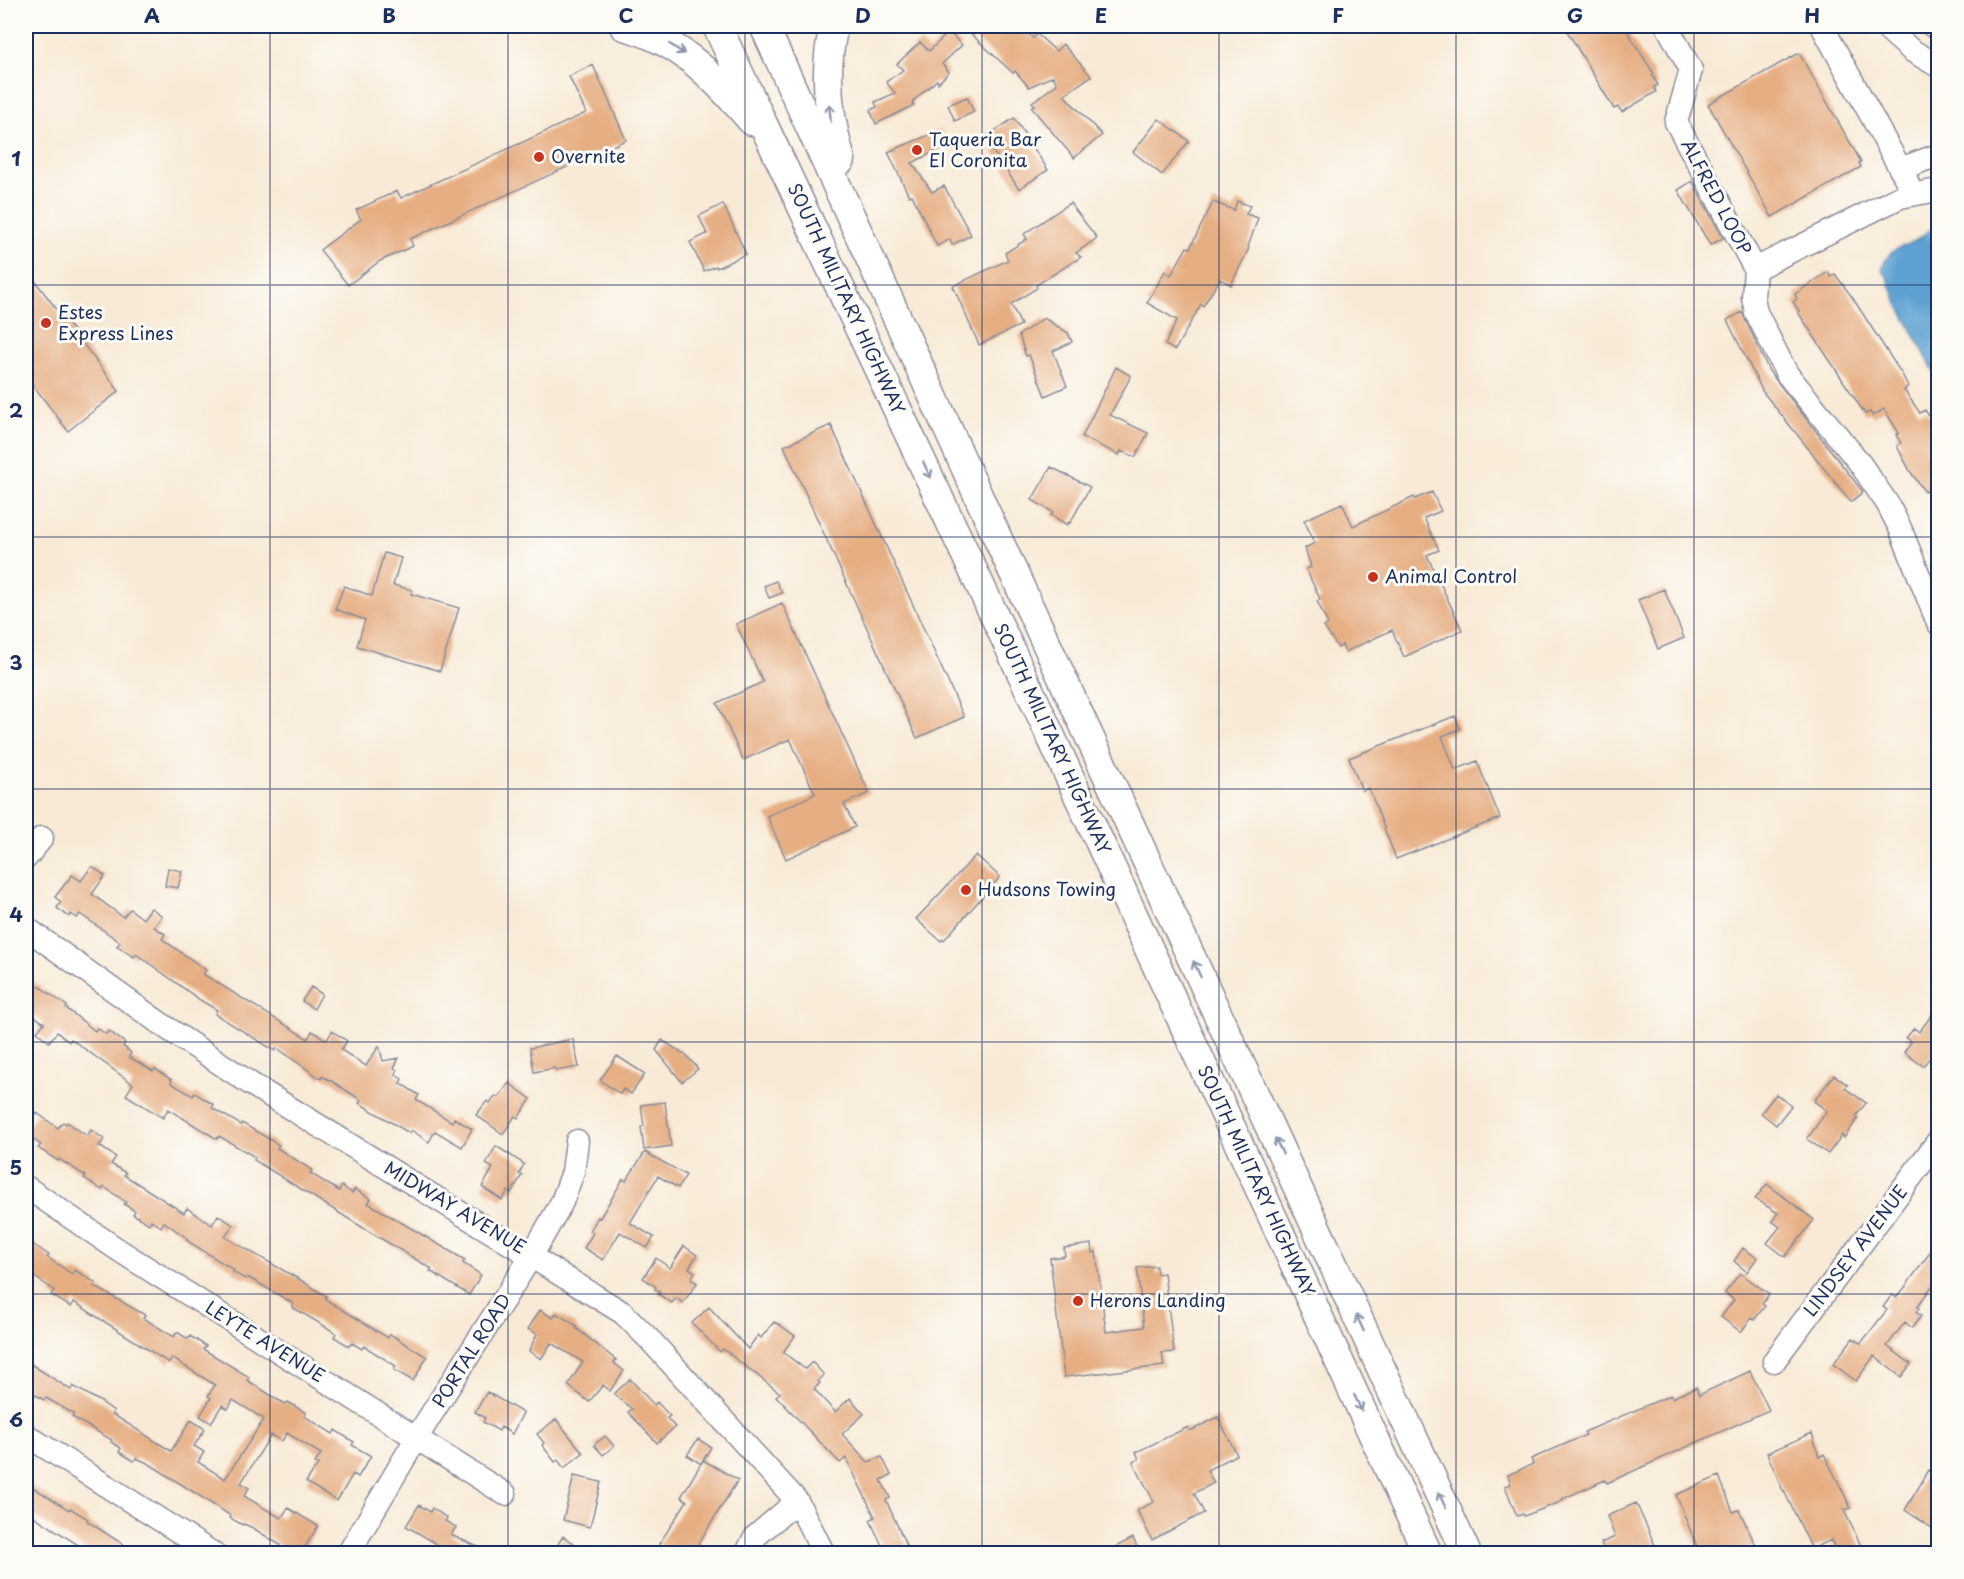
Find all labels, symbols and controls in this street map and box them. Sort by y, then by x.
text: A [144,0,160,30]
text: B [382,0,396,30]
text: C [618,0,634,30]
text: D [855,0,871,30]
text: E [1095,0,1107,30]
text: F [1332,0,1344,30]
text: G [1567,0,1583,30]
text: H [1804,0,1820,30]
one-way arrow [668,43,685,55]
one-way arrow [825,104,836,124]
place label: Taqueria Bar El Coronita [929,125,1042,173]
street label: ALFRED LOOP [1675,134,1759,259]
place label: Overnite [551,142,626,169]
text: 1 [11,143,21,173]
marker: Taqueria Bar El Coronita [910,143,924,157]
marker: Overnite [532,150,546,164]
street label: SOUTH MILITARY HIGHWAY [782,178,913,418]
place label: Estes Express Lines [58,298,173,346]
marker: Estes Express Lines [39,316,53,330]
text: 2 [9,395,23,425]
one-way arrow [922,461,934,479]
place label: Animal Control [1385,562,1517,589]
marker: Animal Control [1366,570,1380,584]
street label: SOUTH MILITARY HIGHWAY [988,618,1119,858]
text: 3 [9,647,23,677]
place label: Hudsons Towing [978,875,1116,902]
marker: Hudsons Towing [959,883,973,897]
text: 4 [9,899,23,929]
one-way arrow [1190,961,1202,979]
street label: SOUTH MILITARY HIGHWAY [1192,1060,1323,1300]
one-way arrow [1272,1138,1284,1156]
text: 5 [10,1152,22,1182]
street label: MIDWAY AVENUE [380,1154,532,1260]
street label: LINDSEY AVENUE [1796,1179,1913,1322]
place label: Herons Landing [1090,1286,1226,1313]
street label: PORTAL ROAD [425,1288,517,1413]
street label: LEYTE AVENUE [201,1293,331,1388]
marker: Herons Landing [1071,1294,1085,1308]
one-way arrow [1354,1315,1366,1333]
one-way arrow [1353,1393,1364,1411]
text: 6 [9,1404,23,1434]
one-way arrow [1436,1492,1448,1510]

